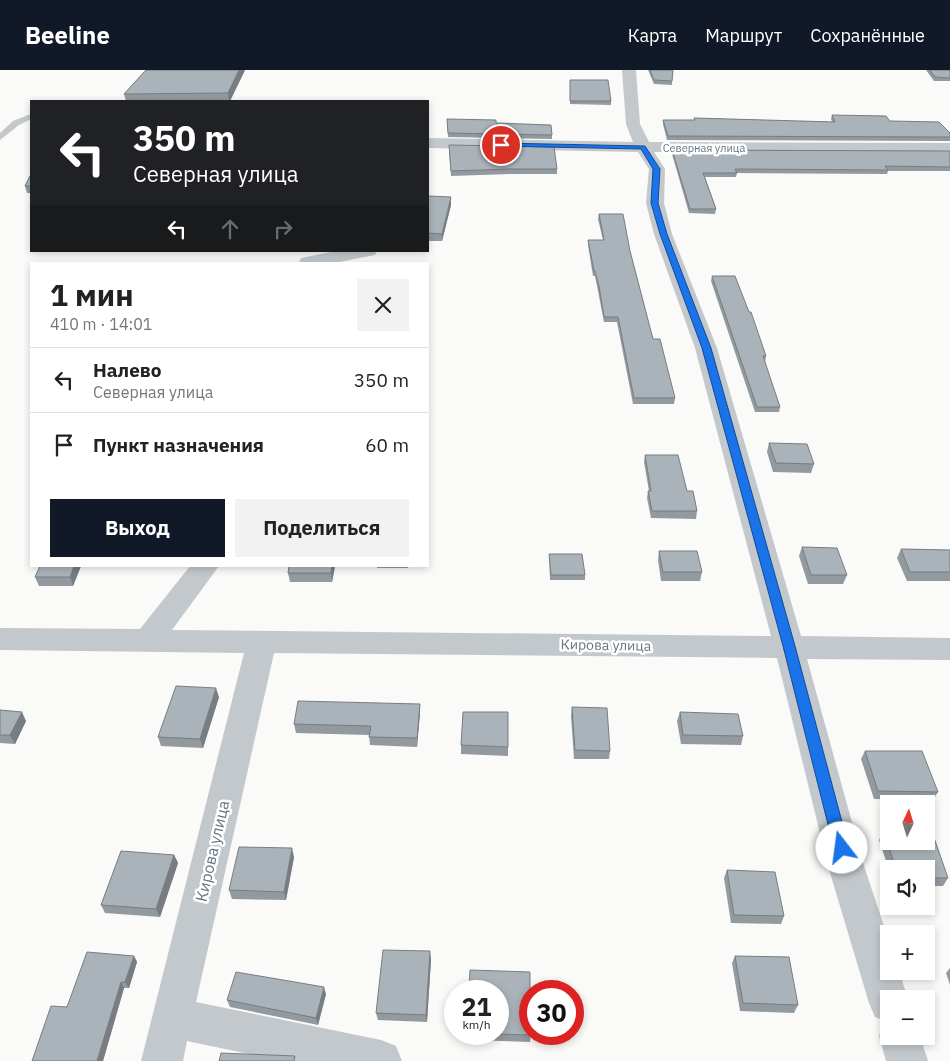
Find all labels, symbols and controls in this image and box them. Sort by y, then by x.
text: Beeline [25,19,110,51]
text: Карта [628,24,677,47]
text: Маршрут [705,24,782,47]
text: Сохранённые [810,24,925,47]
text: 350 m [133,115,236,161]
icon: left [50,120,115,185]
pin [480,124,522,166]
icon: arrive [487,131,515,159]
street label: Северная улица [663,141,745,155]
text: Северная улица [133,159,298,188]
icon: left [163,215,191,243]
icon: ahead [216,215,244,243]
icon: right [269,215,297,243]
text: 1 мин [50,275,134,314]
button: close [357,279,409,331]
text: 410 m · 14:01 [50,314,152,334]
text: Налево [93,358,162,382]
icon: left [50,366,78,394]
text: 350 m [354,368,409,392]
text: Северная улица [93,382,213,402]
icon: arrive [50,431,78,459]
text: Пункт назначения [93,433,264,457]
text: 60 m [365,433,409,457]
button: Выход [50,499,225,557]
button: Поделиться [235,499,409,557]
street label: Кирова улица [561,635,652,655]
north arrow [880,795,935,850]
map controls [880,795,935,1045]
street label: Кирова улица [191,798,233,904]
position arrow [815,821,867,873]
button: sound [880,860,935,915]
button: + [880,925,935,980]
speed limit sign: 30 [519,980,584,1045]
text: 21 [461,990,492,1023]
button: − [880,990,935,1045]
text: km/h [462,1017,491,1032]

